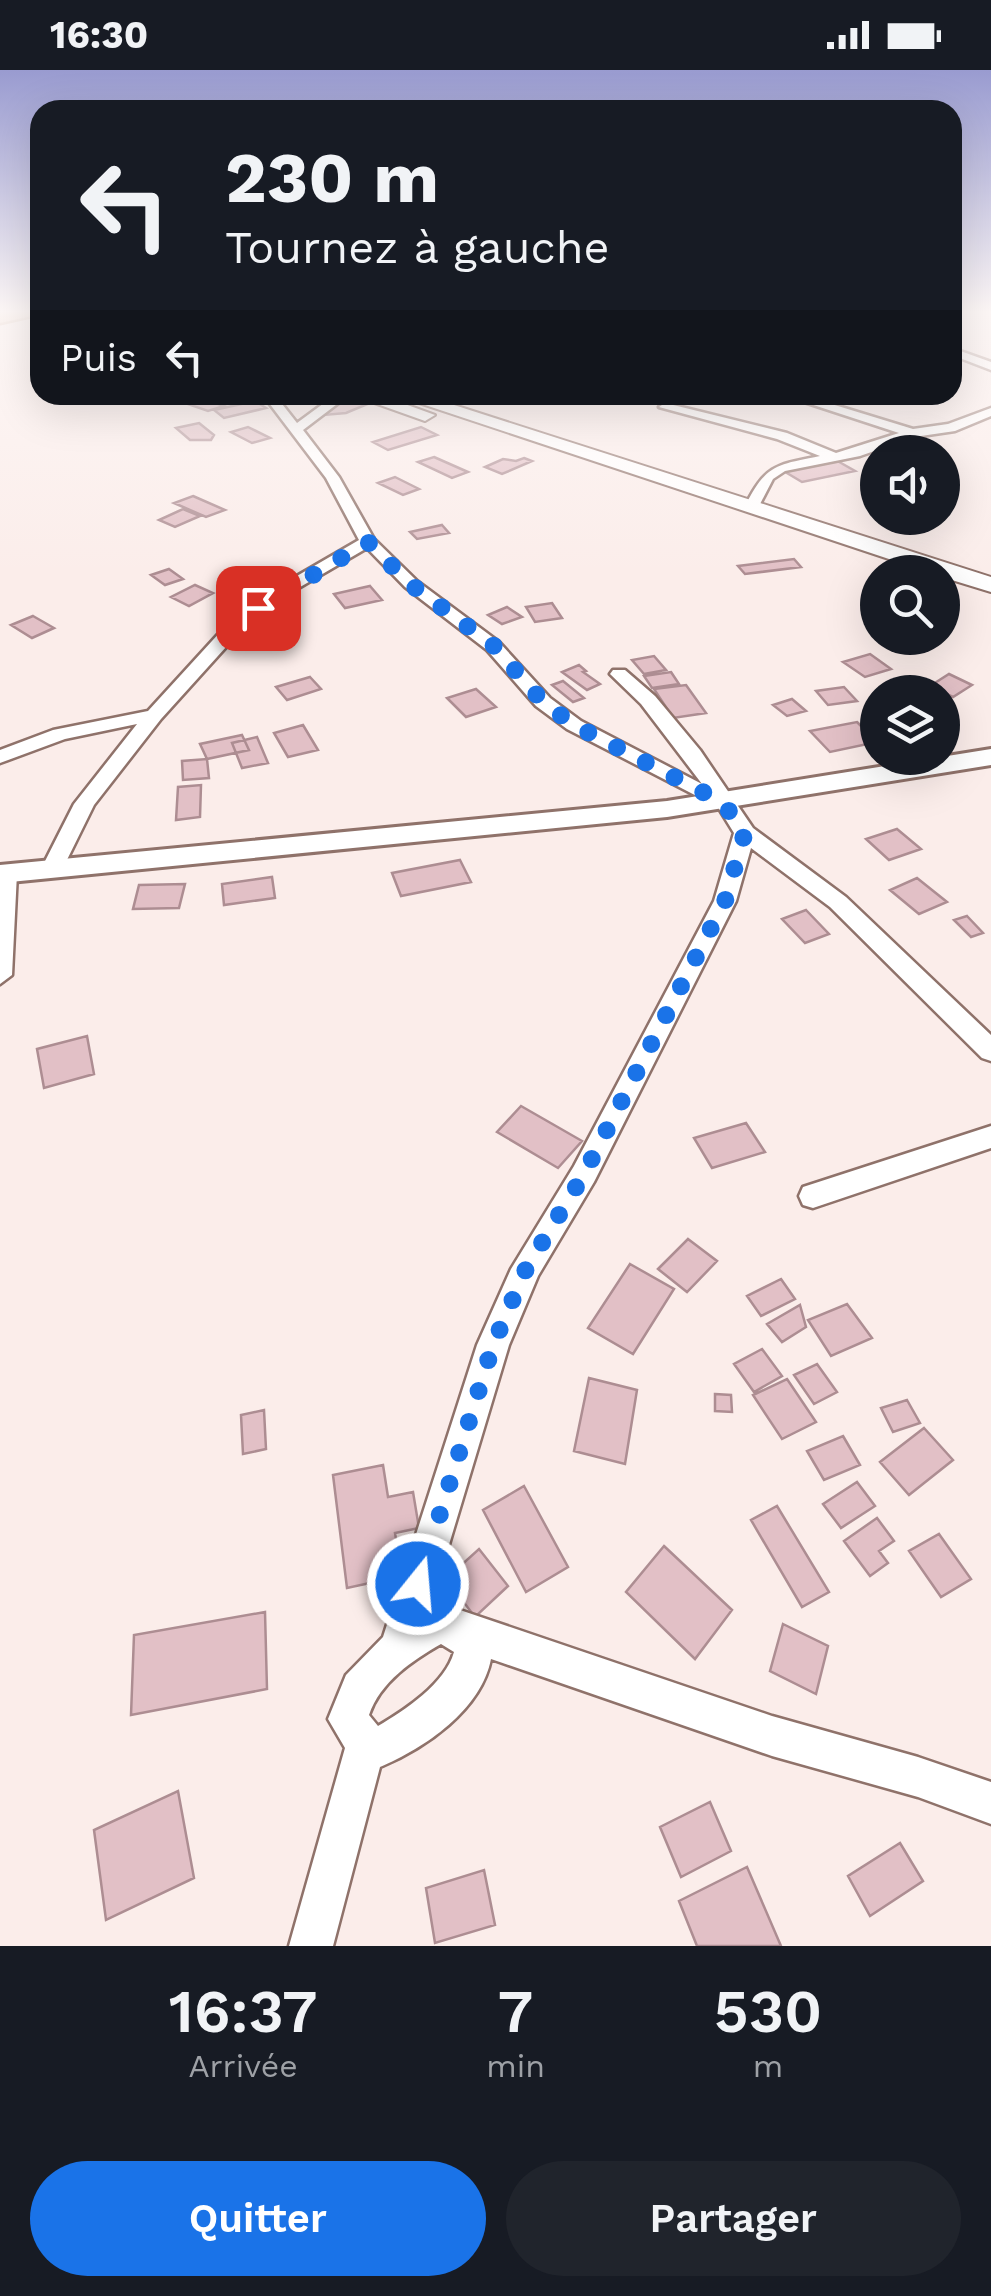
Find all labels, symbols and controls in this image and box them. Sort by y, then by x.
text: 16:30 [50,13,148,57]
text: 230 m [225,137,439,219]
icon: left [60,140,190,270]
text: Tournez à gauche [225,221,610,274]
icon: left [157,330,212,385]
text: Puis [60,336,137,380]
map controls [860,435,960,775]
button: sound [860,435,960,535]
button: search [860,555,960,655]
pin [216,566,301,651]
icon: arrive [231,581,286,636]
button: layers [860,675,960,775]
position arrow [366,1532,470,1636]
text: 16:37 [169,1976,317,2047]
text: 7 [498,1976,533,2047]
text: 530 [714,1976,822,2047]
text: Arrivée [188,2047,298,2085]
text: min [486,2047,545,2085]
text: m [753,2047,783,2085]
button: Quitter [30,2161,486,2276]
button: Partager [506,2161,961,2276]

